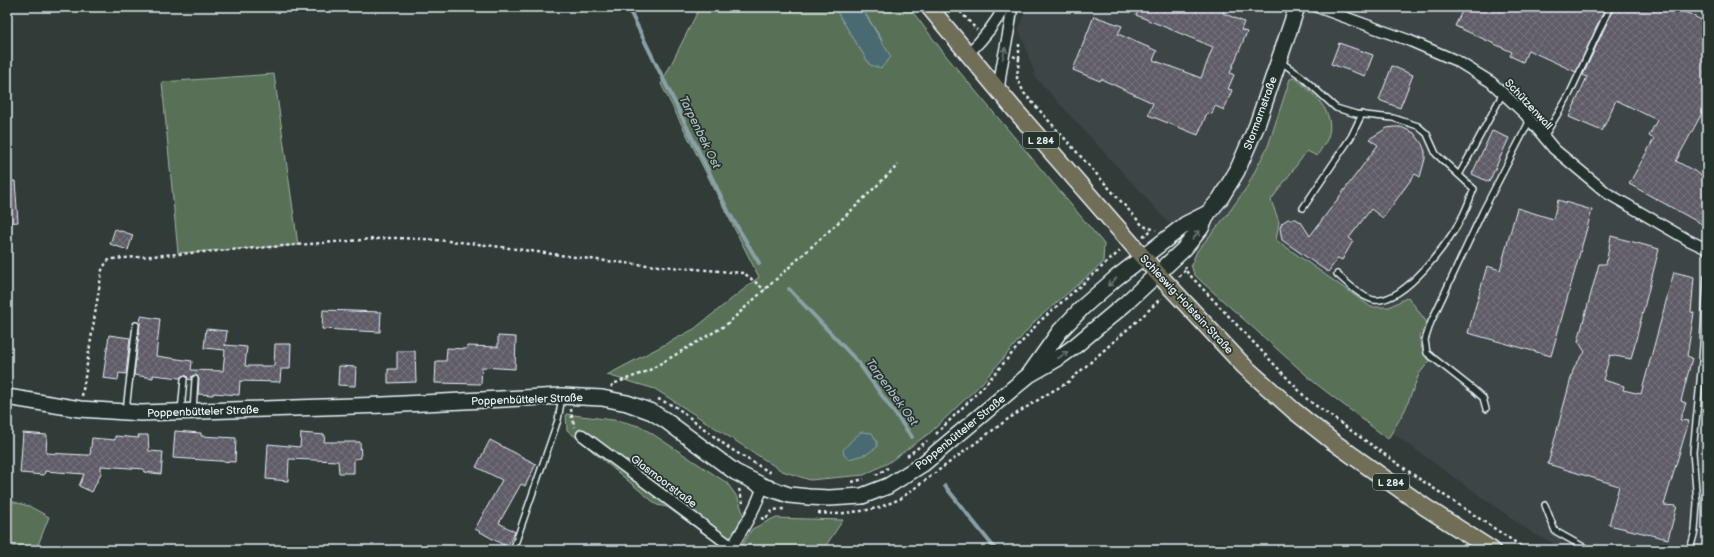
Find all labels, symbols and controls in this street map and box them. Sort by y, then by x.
one-way arrow [1000,47,1008,60]
street label: Stormarnstraße [1241,74,1280,152]
street label: Schützenwall [1502,76,1555,132]
water label: Tarpenbek Ost [675,93,724,171]
road number: L 284 [1023,132,1059,148]
one-way arrow [1191,229,1200,240]
street label: Schleswig-Holstein-Straße [1137,252,1236,357]
one-way arrow [1107,277,1117,286]
one-way arrow [1057,351,1068,359]
water label: Tarpenbek Ost [862,356,921,429]
street label: Poppenbütteler Straße [471,391,584,408]
street label: Poppenbütteler Straße [913,392,1008,473]
street label: Poppenbütteler Straße [147,403,260,420]
street label: Glasmoorstraße [628,452,700,511]
road number: L 284 [1373,474,1409,490]

